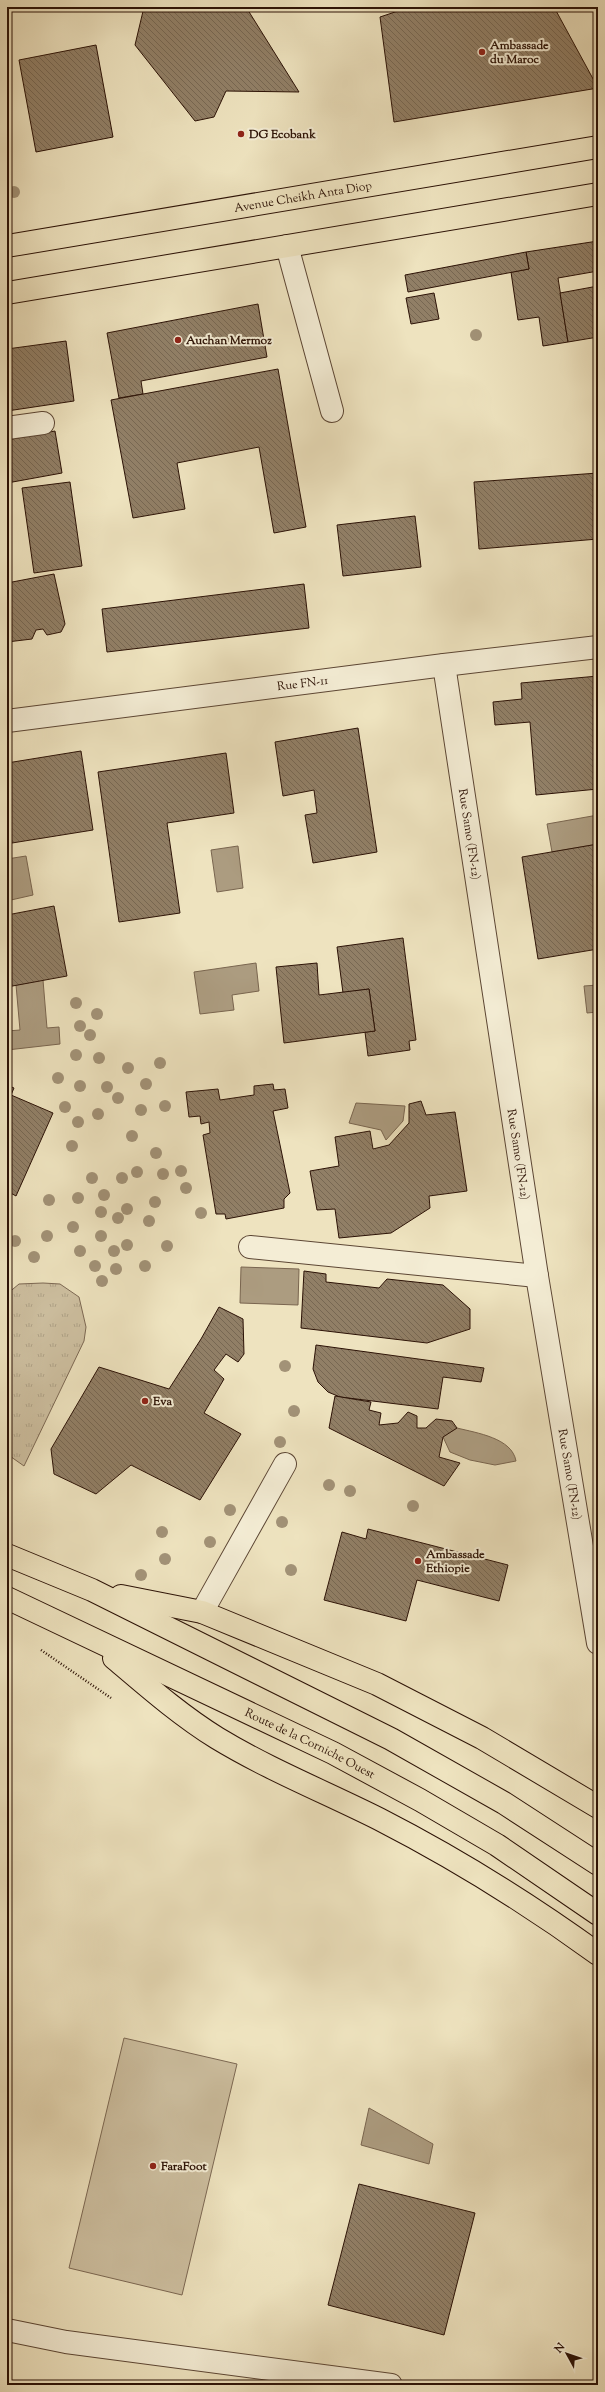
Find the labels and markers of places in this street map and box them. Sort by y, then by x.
place label: Ambassade du Maroc [489,37,549,69]
marker: Ambassade du Maroc [477,47,487,57]
place label: DG Ecobank [248,126,316,144]
marker: DG Ecobank [236,129,246,139]
place label: Auchan Mermoz [185,332,272,350]
marker: Auchan Mermoz [173,335,183,345]
place label: Eva [152,1393,173,1411]
marker: Eva [140,1396,150,1406]
place label: Ambassade Ethiopie [425,1546,485,1578]
marker: Ambassade Ethiopie [413,1556,423,1566]
place label: FaraFoot [160,2158,207,2176]
marker: FaraFoot [148,2161,158,2171]

